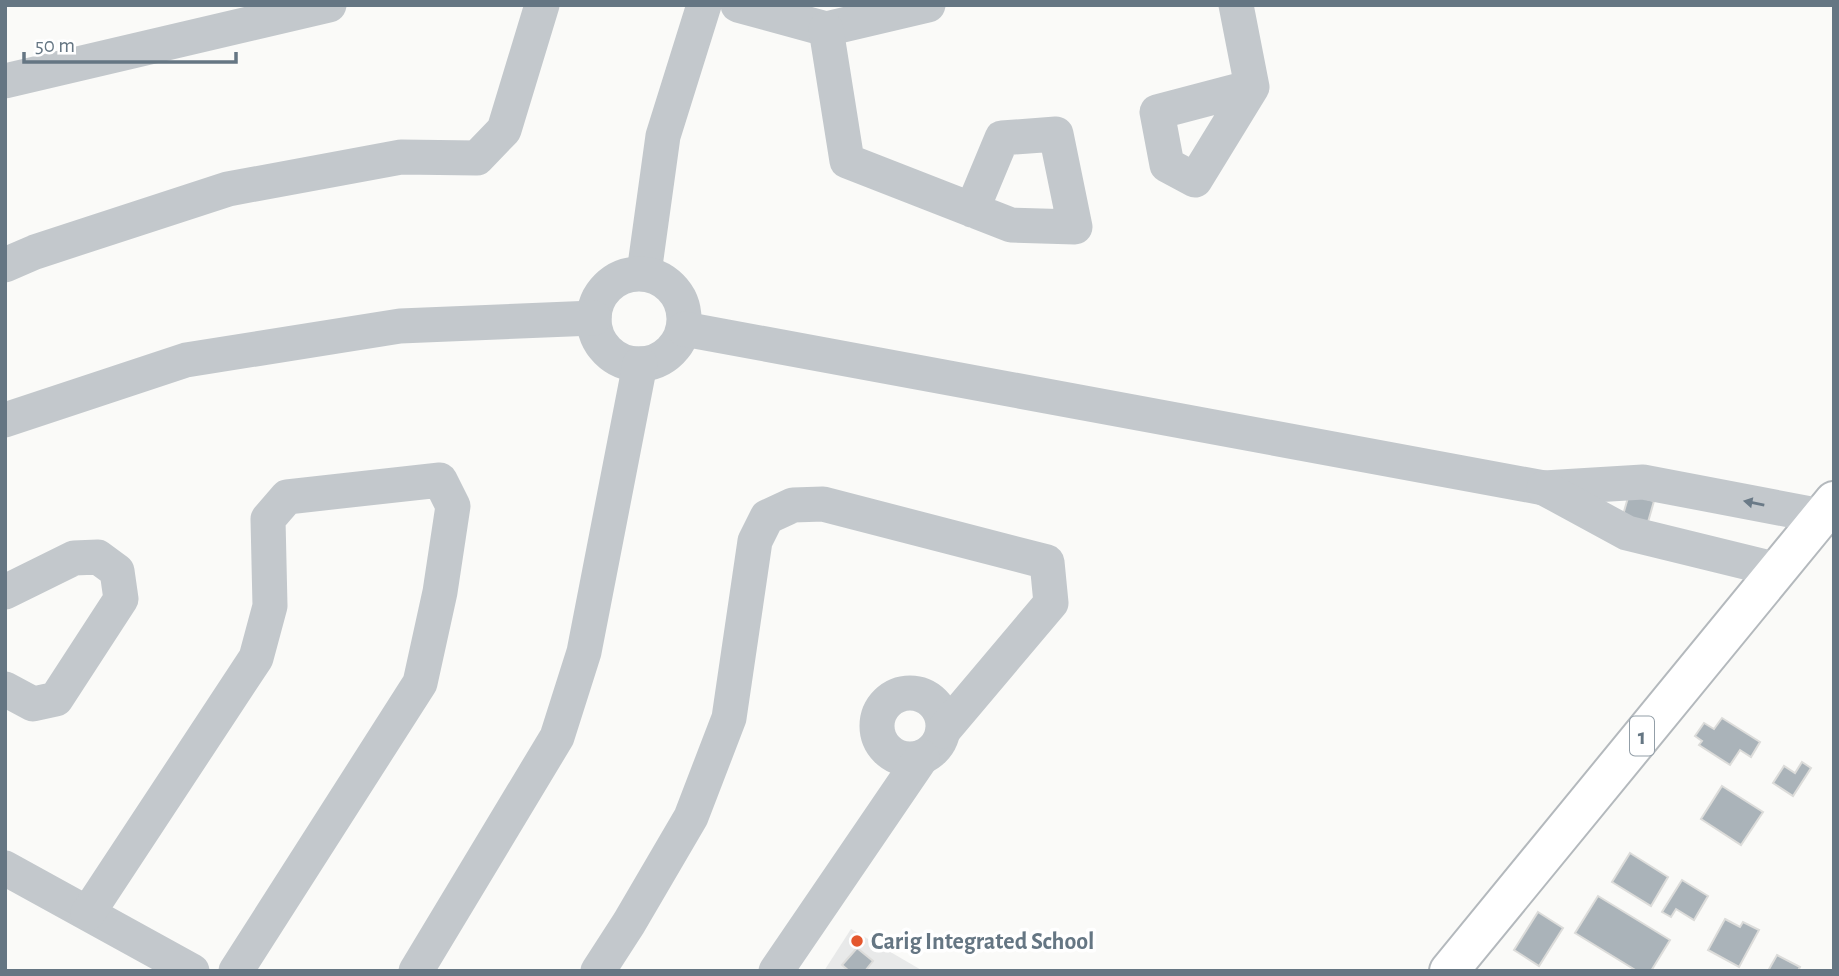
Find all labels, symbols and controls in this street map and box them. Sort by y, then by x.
scale bar [24,21,236,65]
text: 50 m [35,35,75,56]
one-way arrow [1743,497,1765,508]
road number: 1 [1630,716,1654,756]
place label: Carig Integrated School [871,930,1094,954]
marker: Carig Integrated School [849,933,865,949]

